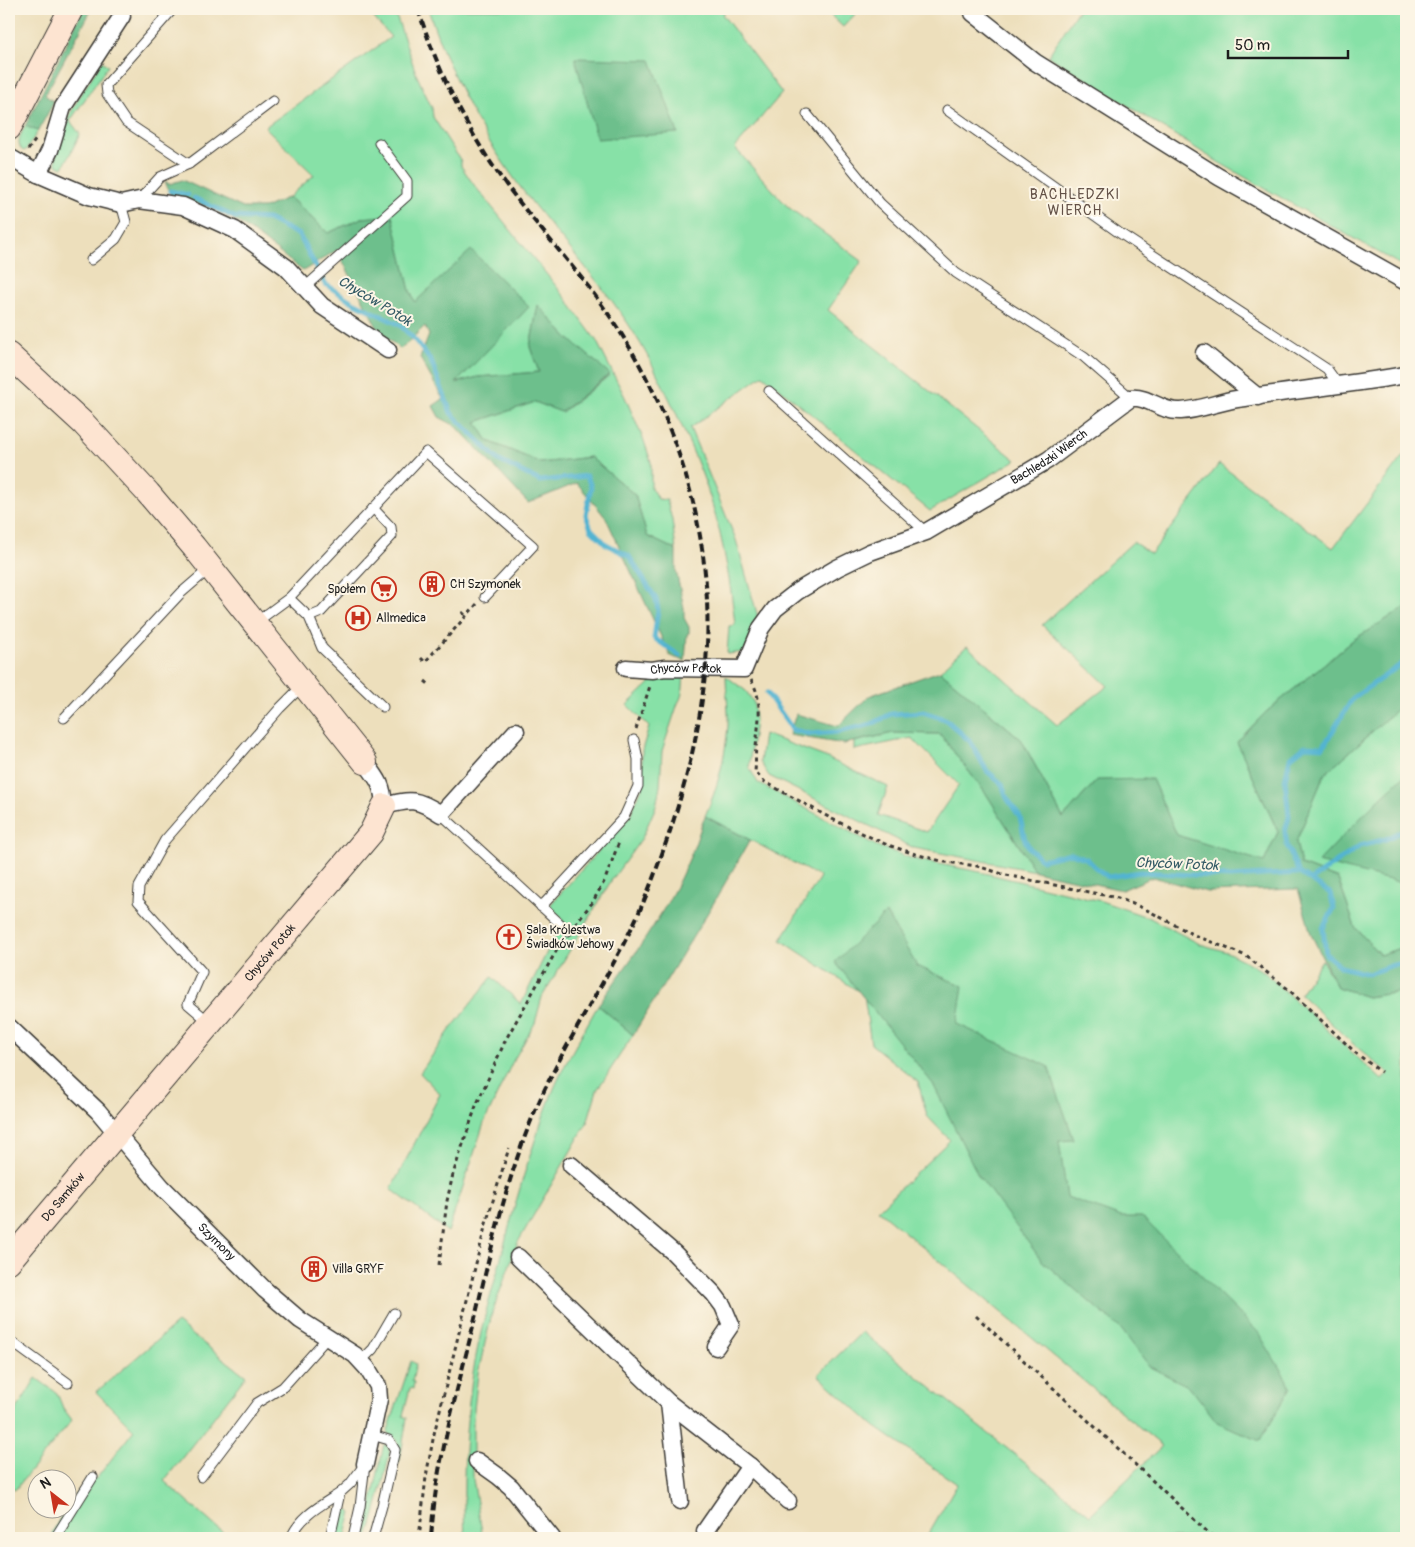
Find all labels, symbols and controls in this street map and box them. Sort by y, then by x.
scale bar [1228,28,1348,60]
text: 50 m [1235,36,1270,55]
district label: BACHLEDZKI WIERCH [1030,186,1120,219]
water label: Chyców Potok [335,272,416,330]
street label: Bachledzki Wierch [1008,426,1091,488]
building icon: CH Szymonek [419,571,445,597]
supermarket icon: Społem [371,576,397,602]
place label: CH Szymonek [450,577,521,592]
place label: Społem [327,582,366,597]
hospital icon: Allmedica [345,605,371,631]
place label: Allmedica [376,611,426,626]
street label: Chyców Potok [649,660,721,678]
water label: Chyców Potok [1135,854,1220,874]
street label: Chyców Potok [241,921,299,984]
place label: Sala Królestwa Świadków Jehowy [526,923,614,952]
church icon: Sala Królestwa Świadków Jehowy [496,924,522,950]
street label: Do Samków [38,1169,88,1224]
street label: Szymony [195,1220,239,1264]
building icon: Villa GRYF [301,1256,327,1282]
place label: Villa GRYF [332,1262,384,1277]
north arrow [28,1470,78,1520]
text: N [37,1474,54,1493]

